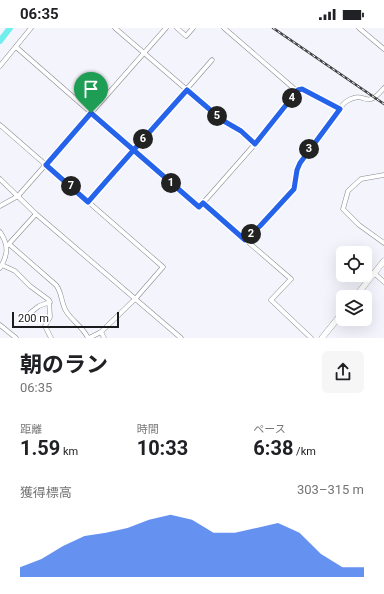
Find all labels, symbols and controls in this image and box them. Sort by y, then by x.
text: 06:35 [20,5,59,23]
pin [74,72,108,113]
icon: arrive [80,78,102,100]
pin: 4 [282,88,302,108]
text: 4 [289,91,295,104]
pin: 5 [207,106,227,126]
text: 5 [214,109,220,122]
pin: 6 [133,129,153,149]
text: 6 [140,132,146,145]
pin: 3 [299,139,319,159]
text: 3 [306,142,312,155]
pin: 1 [161,173,181,193]
pin: 7 [61,176,81,196]
text: 1 [168,176,174,189]
text: 7 [68,179,74,192]
pin: 2 [241,224,261,244]
text: 2 [248,227,254,240]
map controls [336,246,372,326]
button: locate [336,246,372,282]
button: layers [336,290,372,326]
scale bar [12,310,119,329]
text: 200 m [18,312,49,325]
button: share [322,351,364,393]
text: 朝のラン [20,352,108,377]
text: 06:35 [20,380,52,395]
text: 距離 [20,423,42,436]
text: 時間 [137,423,159,436]
text: ペース [253,423,286,436]
text: 1.59 [20,436,60,460]
text: 10:33 [137,436,188,460]
text: 6:38 [253,436,293,460]
text: km [60,445,78,458]
text: /km [293,445,316,458]
text: 303–315 m [297,482,364,497]
text: 獲得標高 [20,485,72,500]

